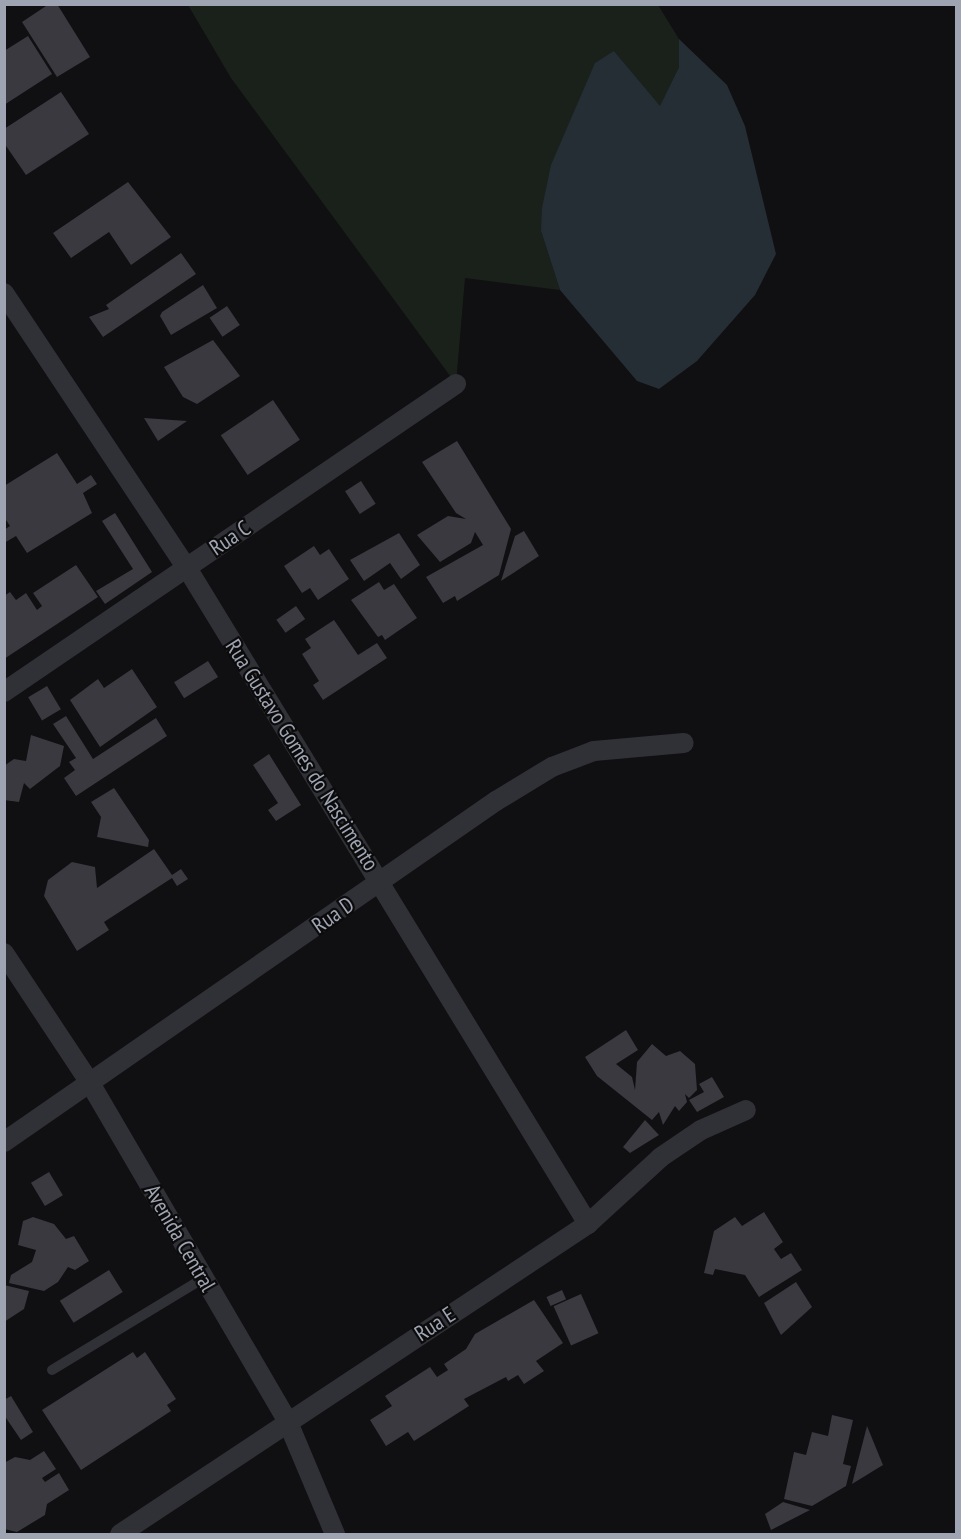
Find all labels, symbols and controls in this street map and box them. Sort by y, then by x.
street label: Rua C [205,515,255,561]
street label: Rua Gustavo Gomes do Nascimento [220,635,384,875]
street label: Rua D [307,891,359,939]
street label: Avenida Central [139,1180,221,1296]
street label: Rua E [410,1301,460,1347]

